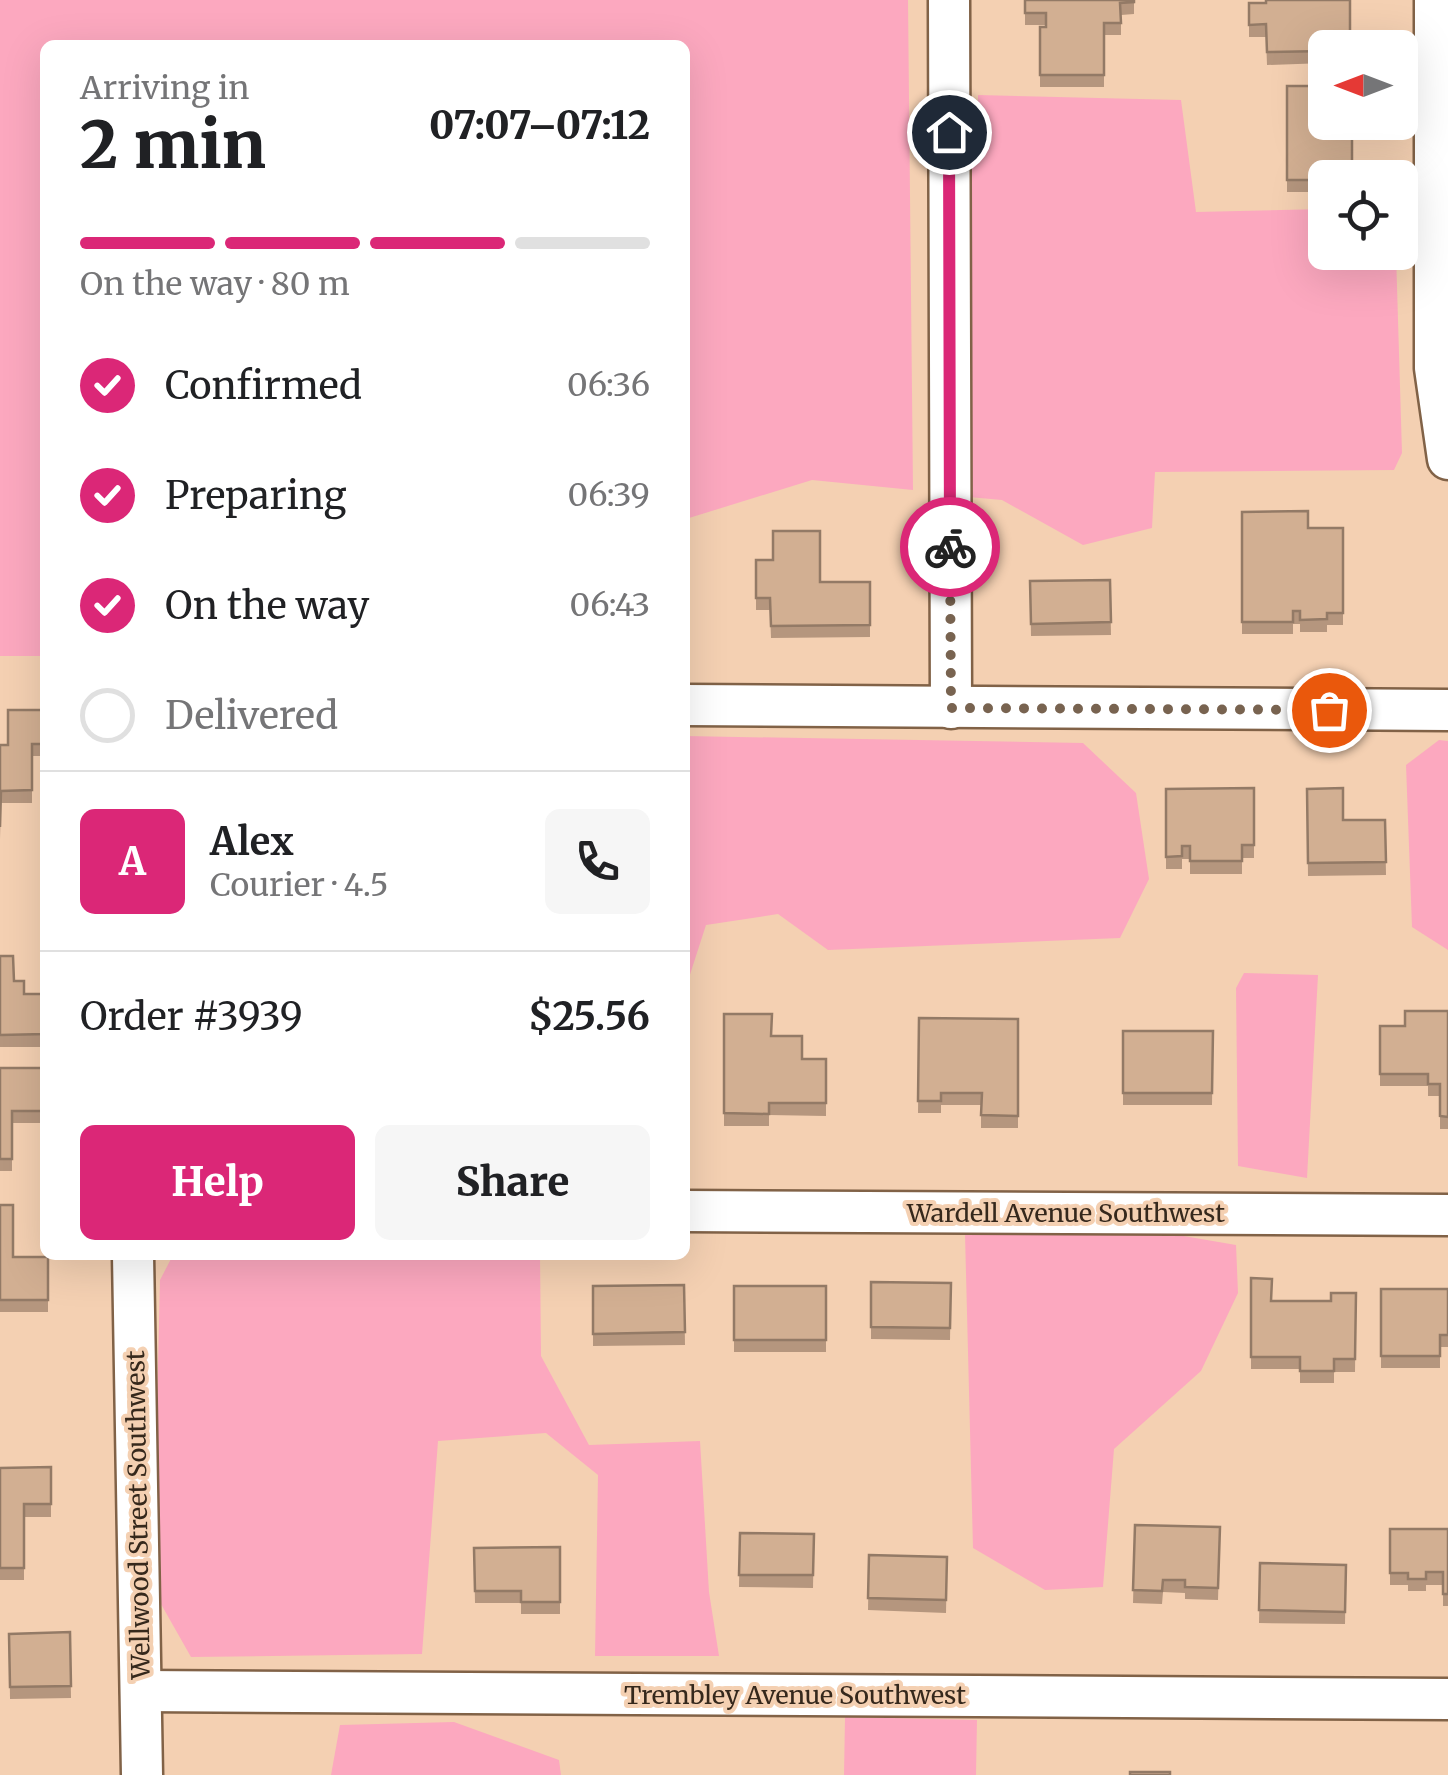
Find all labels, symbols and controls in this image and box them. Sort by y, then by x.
north arrow [1308,30,1418,140]
map controls [1308,30,1418,270]
text: Arriving in [80,68,249,108]
pin [907,90,992,175]
text: 07:07–07:12 [429,102,650,149]
text: 2 min [80,104,266,186]
icon: home [922,105,977,160]
button: locate [1308,160,1418,270]
text: On the way · 80 m [80,264,350,304]
icon: check [80,358,135,413]
text: Confirmed [165,362,362,409]
text: 06:36 [567,365,650,405]
icon: check [80,468,135,523]
text: Preparing [165,472,347,519]
text: 06:39 [568,475,650,515]
courier [900,497,1000,597]
icon: bike [923,520,978,575]
icon: check [80,578,135,633]
text: On the way [165,582,369,629]
text: 06:43 [570,585,650,625]
pin [1287,668,1372,753]
icon: bag [1302,683,1357,738]
text: Delivered [165,692,338,739]
button: phone [545,809,650,914]
text: Alex [210,818,294,865]
text: A [119,838,146,885]
text: Courier · 4.5 [210,865,388,905]
text: Order #3939 [80,993,303,1040]
text: $25.56 [528,993,650,1040]
button: Help [80,1125,355,1240]
button: Share [375,1125,650,1240]
street label: Wardell Avenue Southwest [906,1197,1225,1229]
street label: Wellwood Street Southwest [119,1350,157,1681]
street label: Trembley Avenue Southwest [624,1679,966,1711]

